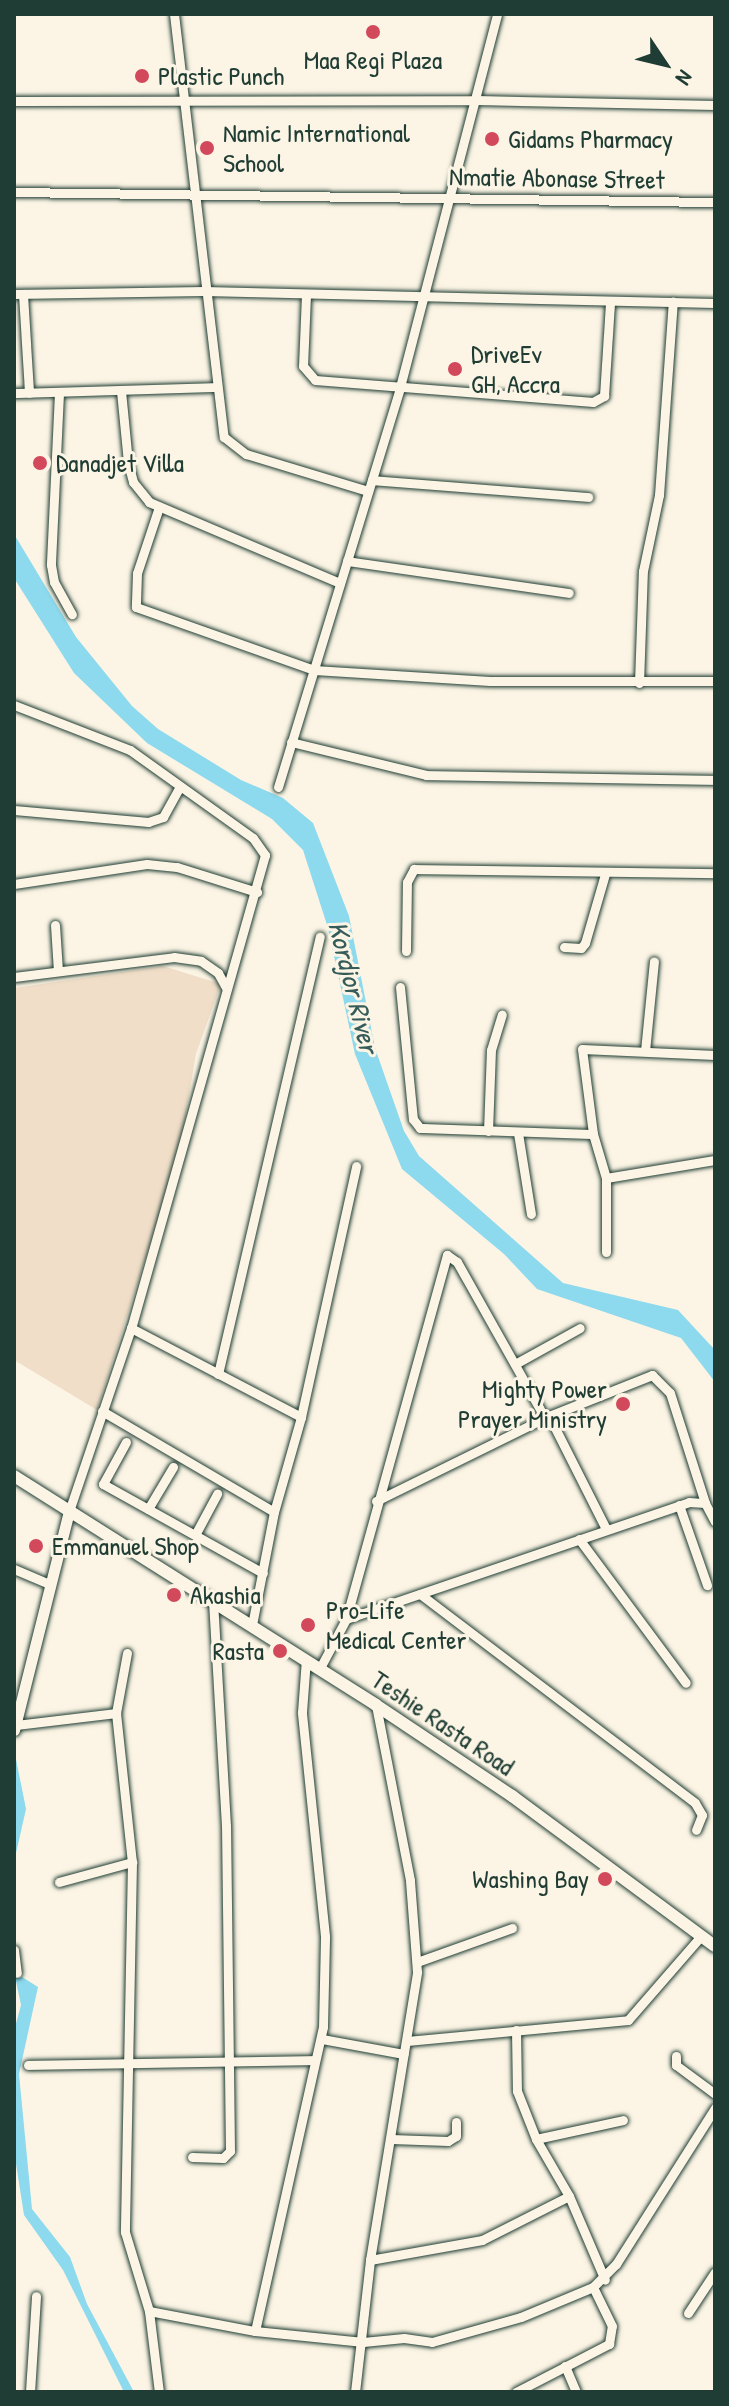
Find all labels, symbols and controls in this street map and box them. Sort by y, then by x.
marker: Maa Regi Plaza [364,23,382,41]
north arrow [625,24,705,104]
place label: Maa Regi Plaza [304,44,442,76]
place label: Plastic Punch [158,60,284,92]
text: N [669,64,700,91]
marker: Plastic Punch [133,67,151,85]
place label: Namic International School [223,117,410,178]
place label: Gidams Pharmacy [508,123,673,155]
marker: Gidams Pharmacy [483,130,501,148]
marker: Namic International School [198,139,216,157]
street label: Nmatie Abonase Street [449,161,665,195]
place label: DriveEv GH, Accra [471,338,560,400]
marker: DriveEv GH, Accra [446,360,464,378]
place label: Danadjet Villa [56,447,184,479]
marker: Danadjet Villa [31,454,49,472]
water label: Kordjor River [321,918,387,1056]
place label: Mighty Power Prayer Ministry [458,1373,607,1434]
marker: Mighty Power Prayer Ministry [614,1395,632,1413]
place label: Emmanuel Shop [52,1530,199,1562]
marker: Emmanuel Shop [27,1537,45,1555]
place label: Akashia [190,1579,261,1611]
marker: Akashia [165,1586,183,1604]
place label: Pro-Life Medical Center [326,1594,467,1656]
marker: Pro-Life Medical Center [297,1614,319,1636]
place label: Rasta [213,1635,264,1667]
marker: Rasta [271,1642,289,1660]
street label: Teshie Rasta Road [366,1664,520,1782]
place label: Washing Bay [472,1863,589,1895]
marker: Washing Bay [596,1870,614,1888]

